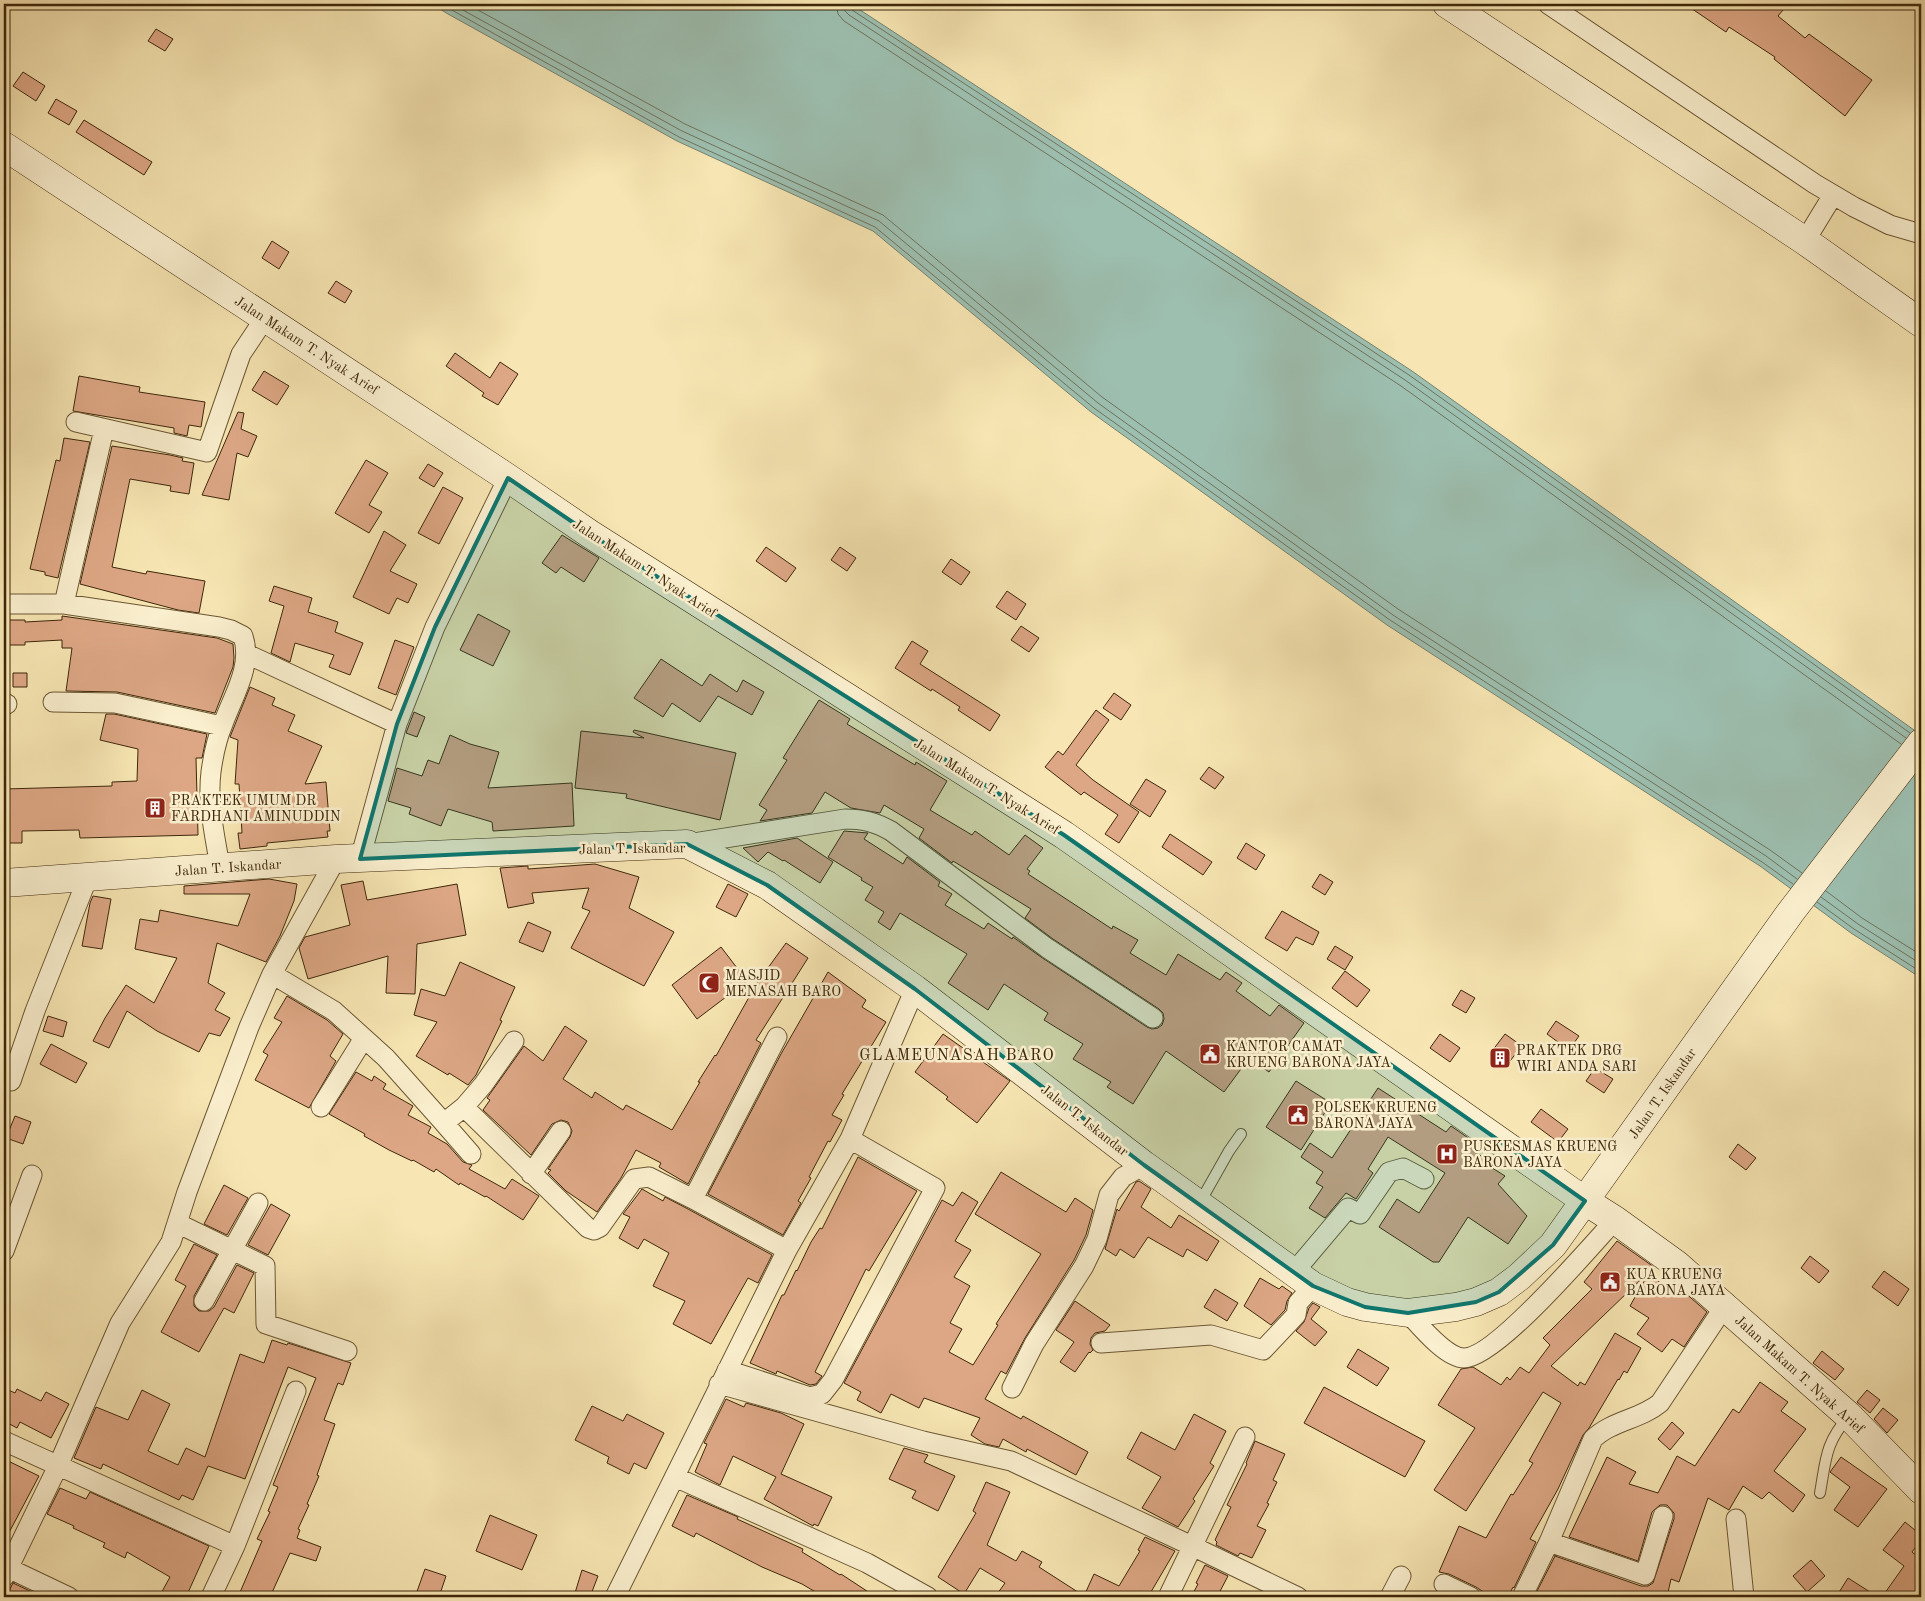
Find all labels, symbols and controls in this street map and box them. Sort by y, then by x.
street label: Jalan Makam T. Nyak Arief [232,294,382,398]
street label: Jalan Makam T. Nyak Arief [570,517,720,621]
street label: Jalan Makam T. Nyak Arief [911,736,1063,838]
place label: PRAKTEK UMUM DR FARDHANI AMINUDDIN [171,794,341,824]
building icon: PRAKTEK UMUM DR FARDHANI AMINUDDIN [143,796,167,820]
street label: Jalan T. Iskandar [578,841,686,857]
street label: Jalan T. Iskandar [174,857,282,879]
place label: MASJID MENASAH BARO [725,969,841,999]
mosque icon: MASJID MENASAH BARO [697,971,721,995]
place label: KANTOR CAMAT KRUENG BARONA JAYA [1226,1040,1391,1070]
public building icon: KANTOR CAMAT KRUENG BARONA JAYA [1198,1042,1222,1066]
place label: PRAKTEK DRG WIRI ANDA SARI [1516,1044,1637,1074]
building icon: PRAKTEK DRG WIRI ANDA SARI [1488,1046,1512,1070]
street label: Jalan T. Iskandar [1626,1046,1699,1141]
district label: GLAMEUNASAH BARO [859,1048,1055,1064]
street label: Jalan T. Iskandar [1038,1082,1131,1159]
place label: POLSEK KRUENG BARONA JAYA [1314,1101,1437,1131]
public building icon: POLSEK KRUENG BARONA JAYA [1286,1103,1310,1127]
place label: PUSKESMAS KRUENG BARONA JAYA [1463,1140,1617,1170]
hospital icon: PUSKESMAS KRUENG BARONA JAYA [1435,1142,1459,1166]
place label: KUA KRUENG BARONA JAYA [1626,1268,1726,1298]
public building icon: KUA KRUENG BARONA JAYA [1598,1270,1622,1294]
street label: Jalan Makam T. Nyak Arief [1732,1313,1868,1437]

